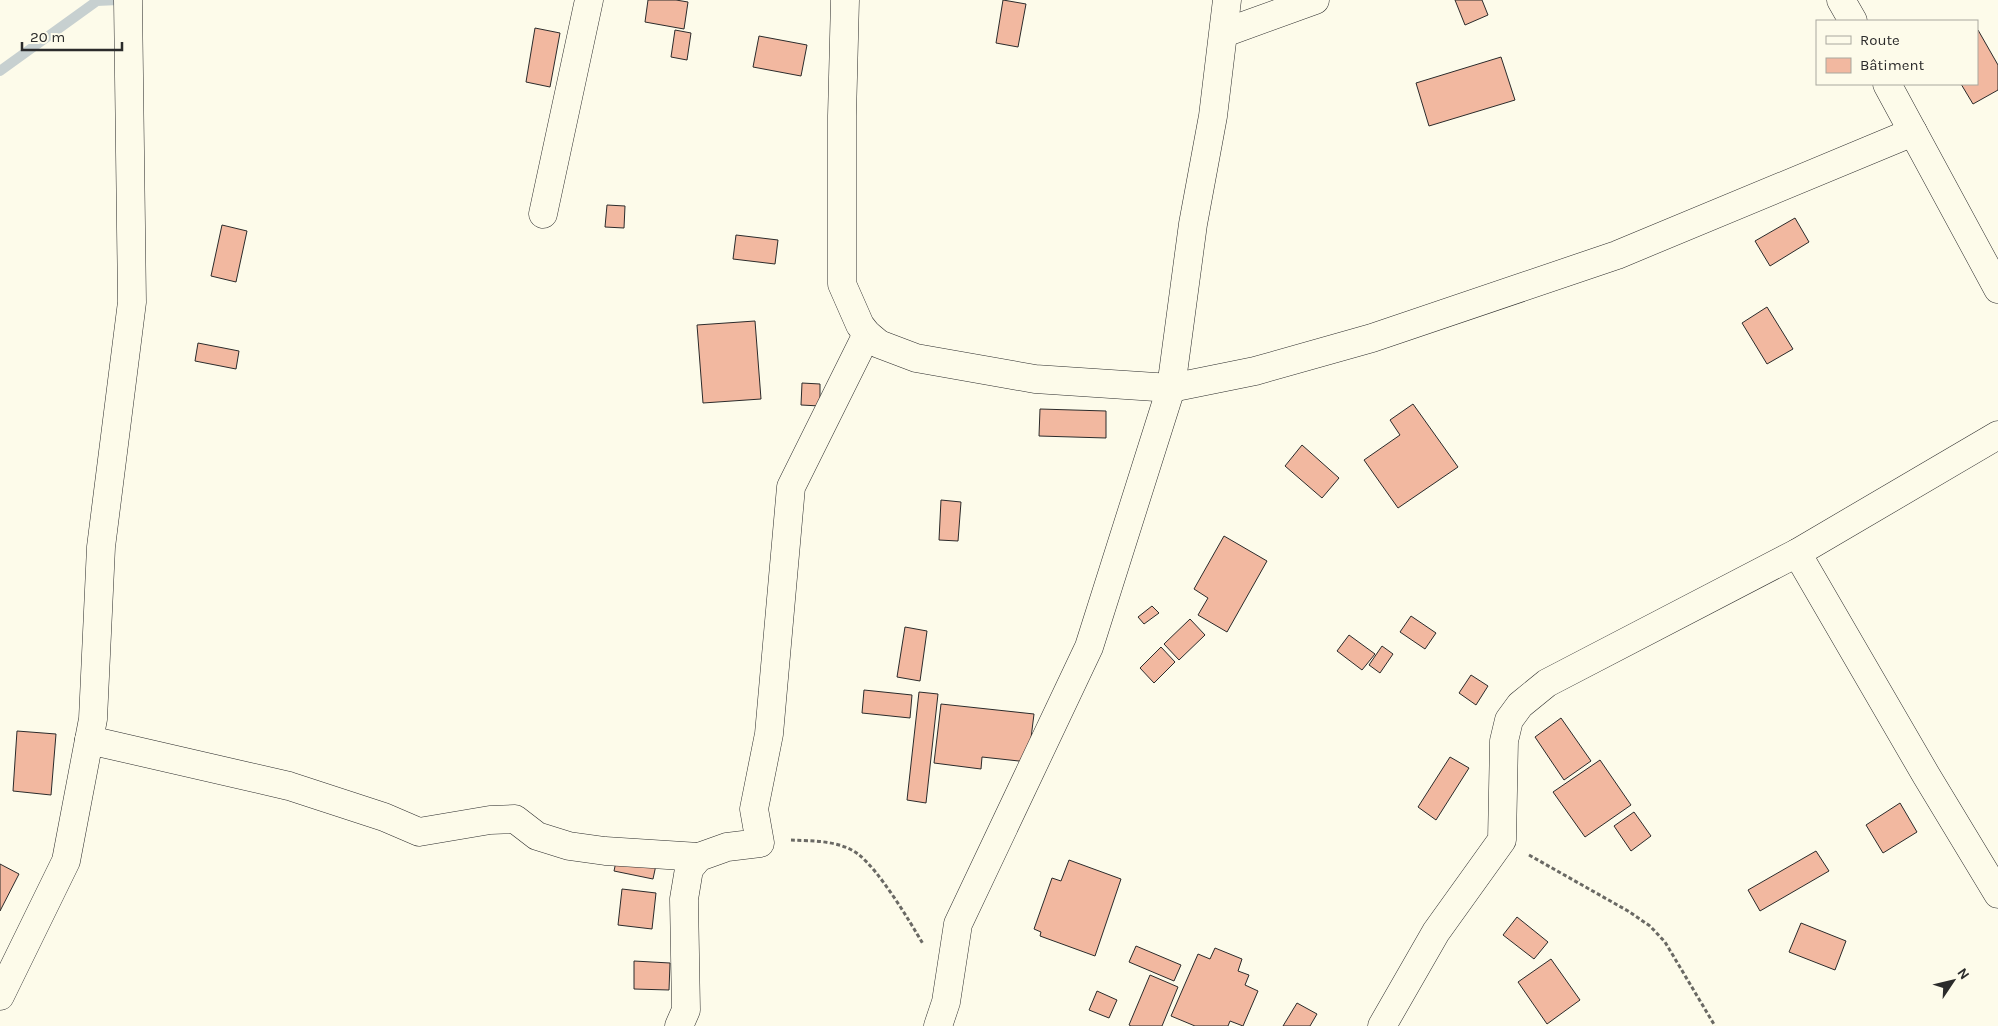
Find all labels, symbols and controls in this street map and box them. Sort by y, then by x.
scale bar [22,20,122,52]
legend [1816,20,1978,85]
text: 20 m [30,28,65,46]
text: Route [1860,31,1900,49]
text: Bâtiment [1860,56,1924,74]
north arrow [1928,956,1978,1006]
text: N [1953,965,1973,983]

